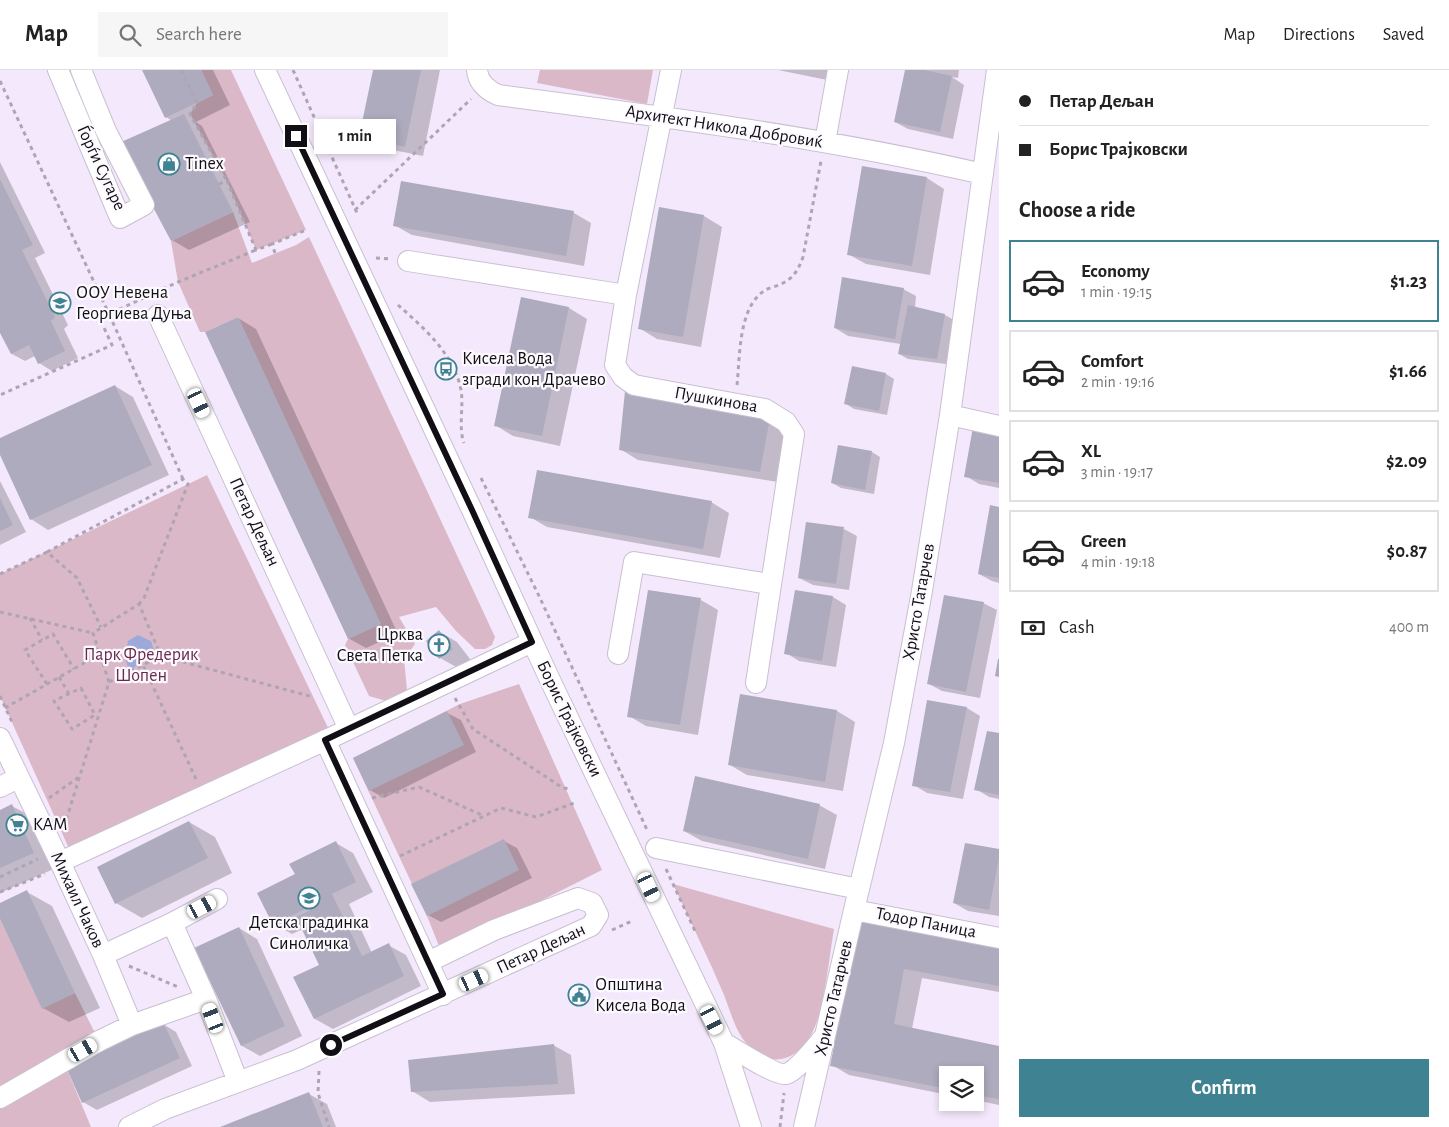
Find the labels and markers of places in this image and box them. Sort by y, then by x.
shop icon: Tinex [157,152,181,176]
place label: Tinex [185,155,224,173]
place label: ООУ Невена Георгиева Дуња [76,284,192,323]
school or university icon: ООУ Невена Георгиева Дуња [48,291,72,315]
place label: Кисела Вода згради кон Драчево [462,350,606,389]
bus stop icon: Кисела Вода згради кон Драчево [434,357,458,381]
place label: Црква Света Петка [337,626,423,665]
church icon: Црква Света Петка [427,633,451,657]
supermarket icon: KAM [5,813,29,837]
place label: KAM [33,816,67,834]
school or university icon: Детска градинка Синоличка [297,886,321,910]
place label: Детска градинка Синоличка [249,914,369,953]
place label: Општина Кисела Вода [595,976,686,1015]
public building icon: Општина Кисела Вода [567,983,591,1007]

